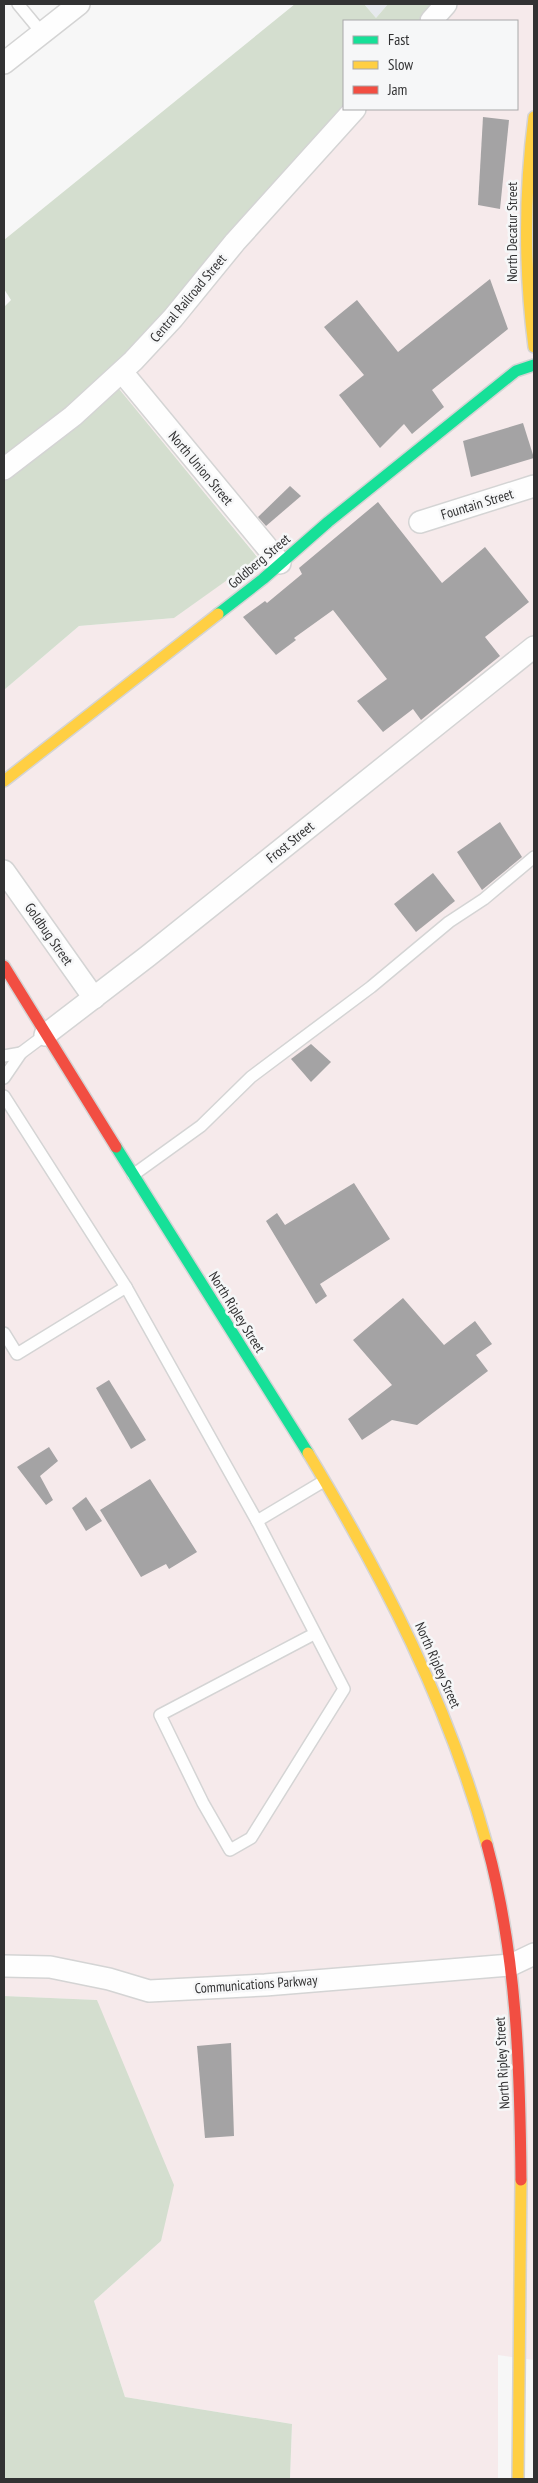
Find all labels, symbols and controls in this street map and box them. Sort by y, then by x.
legend [343,20,518,110]
text: Fast [388,30,409,49]
text: Slow [388,55,413,74]
text: Jam [387,80,407,99]
street label: North Decatur Street [503,182,521,282]
street label: Central Railroad Street [146,250,230,346]
street label: North Union Street [165,427,237,509]
street label: Fountain Street [439,484,515,524]
street label: Goldberg Street [224,530,294,592]
street label: Frost Street [262,817,318,867]
street label: Goldbug Street [21,899,77,969]
street label: North Ripley Street [205,1268,269,1356]
street label: North Ripley Street [411,1619,465,1711]
street label: Communications Parkway [194,1971,319,1997]
street label: North Ripley Street [491,2016,513,2110]

